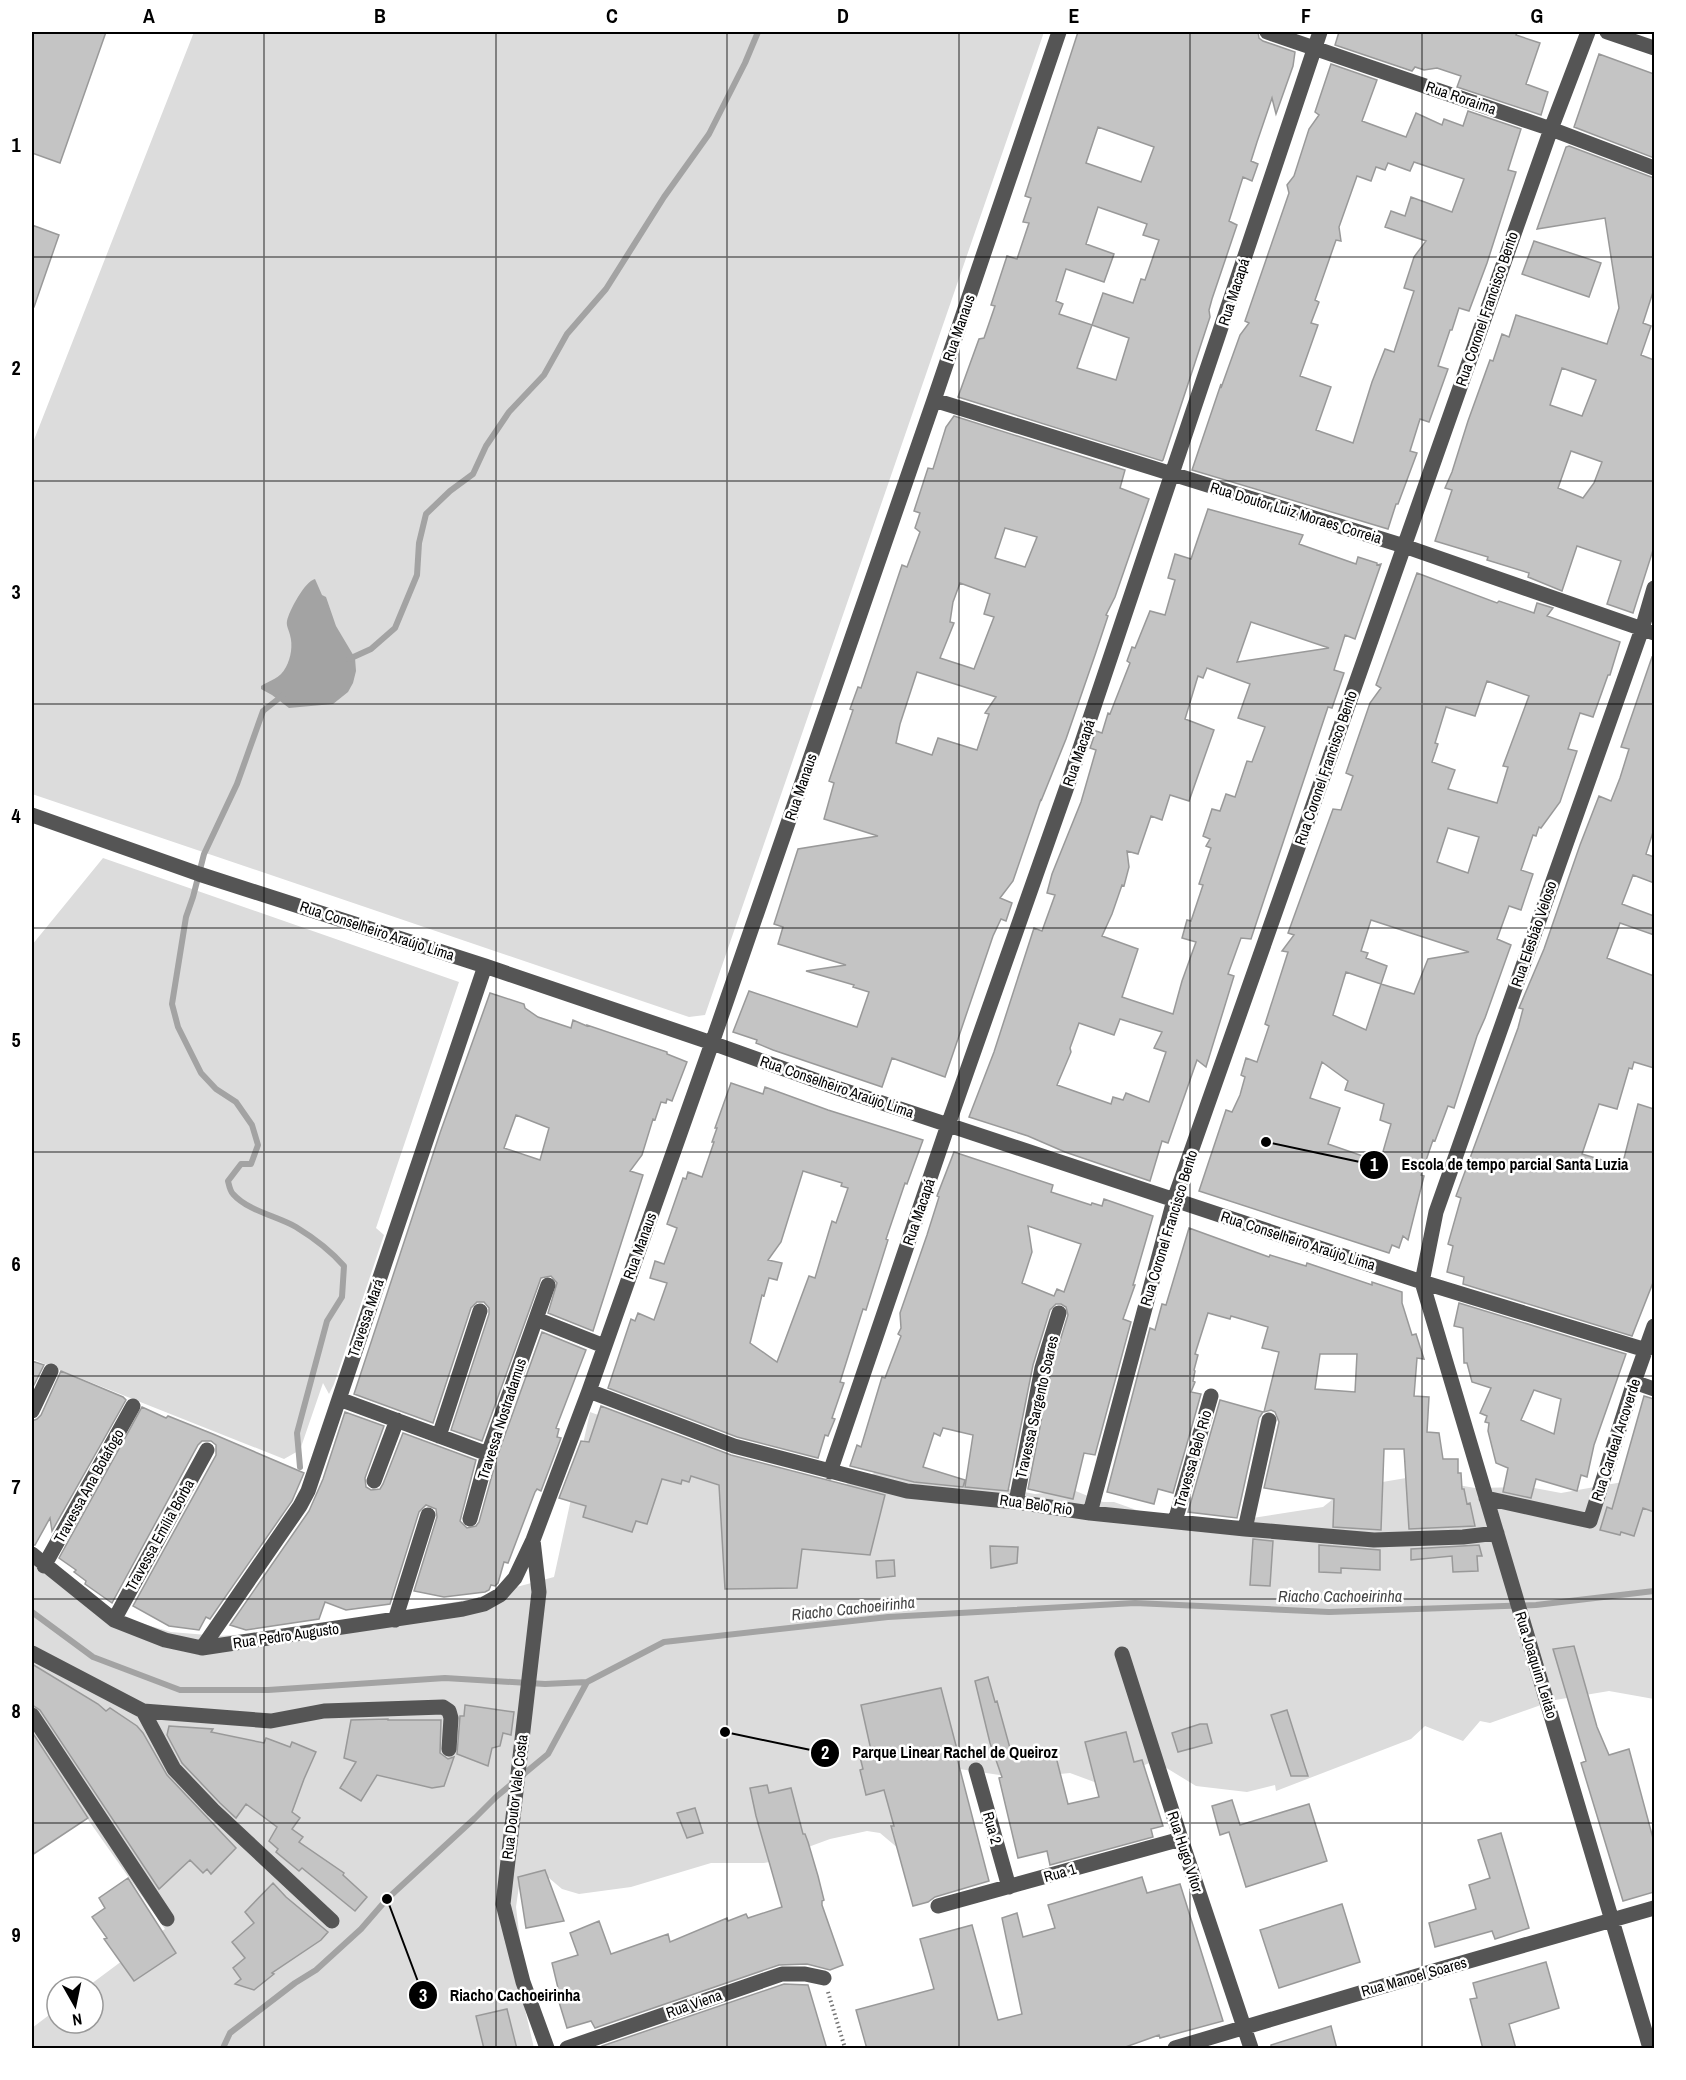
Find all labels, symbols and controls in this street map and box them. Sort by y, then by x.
text: A [143,2,155,29]
text: B [374,2,386,29]
text: C [606,2,618,29]
text: D [837,2,849,29]
text: E [1069,2,1080,29]
text: F [1301,2,1311,29]
text: G [1531,2,1543,29]
street label: Rua Roraima [1423,76,1499,119]
text: 1 [11,131,21,158]
street label: Rua Coronel Francisco Bento [1450,229,1523,389]
street label: Rua Macapá [1213,255,1254,328]
street label: Rua Manaus [937,291,980,364]
text: 2 [11,354,21,381]
street label: Rua Doutor Luiz Moraes Correia [1208,476,1385,549]
text: 3 [11,578,21,605]
street label: Rua Coronel Francisco Bento [1289,688,1362,848]
street label: Rua Macapá [1057,716,1100,789]
street label: Rua Manaus [779,750,822,823]
text: 4 [11,802,21,829]
street label: Rua Elesbão Veloso [1506,878,1562,990]
street label: Rua Conselheiro Araújo Lima [297,896,457,965]
text: 5 [11,1026,21,1053]
street label: Rua Conselheiro Araújo Lima [757,1050,917,1123]
street label: Rua Coronel Francisco Bento [1135,1147,1202,1308]
callout: Escola de tempo parcial Santa Luzia [1359,1148,1640,1182]
text: 1 [1370,1152,1379,1177]
text: Escola de tempo parcial Santa Luzia [1402,1153,1629,1175]
street label: Rua Macapá [897,1175,940,1248]
street label: Rua Conselheiro Araújo Lima [1218,1206,1378,1275]
street label: Rua Manaus [618,1209,661,1282]
text: 6 [11,1250,21,1277]
street label: Travessa Mará [342,1276,389,1360]
street label: Travessa Sargento Soares [1010,1333,1063,1480]
street label: Travessa Nostradamus [472,1355,531,1482]
street label: Rua Cardeal Arcoverde [1586,1376,1645,1504]
street label: Travessa Belo Rio [1169,1407,1217,1510]
street label: Travessa Ana Botafogo [48,1425,129,1547]
text: 7 [11,1473,21,1500]
street label: Travessa Emília Borba [120,1475,199,1594]
street label: Rua Belo Rio [998,1489,1074,1520]
water label: Riacho Cachoeirinha [1278,1585,1402,1607]
water label: Riacho Cachoeirinha [790,1591,916,1625]
street label: Rua Joaquim Leitão [1510,1609,1563,1721]
street label: Rua Pedro Augusto [232,1618,340,1653]
text: 8 [11,1697,21,1724]
street label: Rua Doutor Vale Costa [496,1733,533,1861]
callout: Parque Linear Rachel de Queiroz [810,1736,1070,1770]
text: 2 [821,1740,829,1765]
text: Parque Linear Rachel de Queiroz [852,1741,1058,1763]
street label: Rua Hugo Vítor [1162,1808,1209,1895]
street label: Rua 2 [978,1809,1007,1847]
street label: Rua 1 [1041,1858,1079,1887]
text: 9 [11,1921,21,1948]
street label: Rua Manoel Soares [1359,1951,1469,2002]
north arrow [45,1975,105,2035]
callout: Riacho Cachoeirinha [408,1978,592,2012]
text: 3 [419,1983,427,2008]
text: Riacho Cachoeirinha [450,1984,581,2006]
street label: Rua Viena [663,1984,725,2023]
text: N [71,2008,84,2031]

